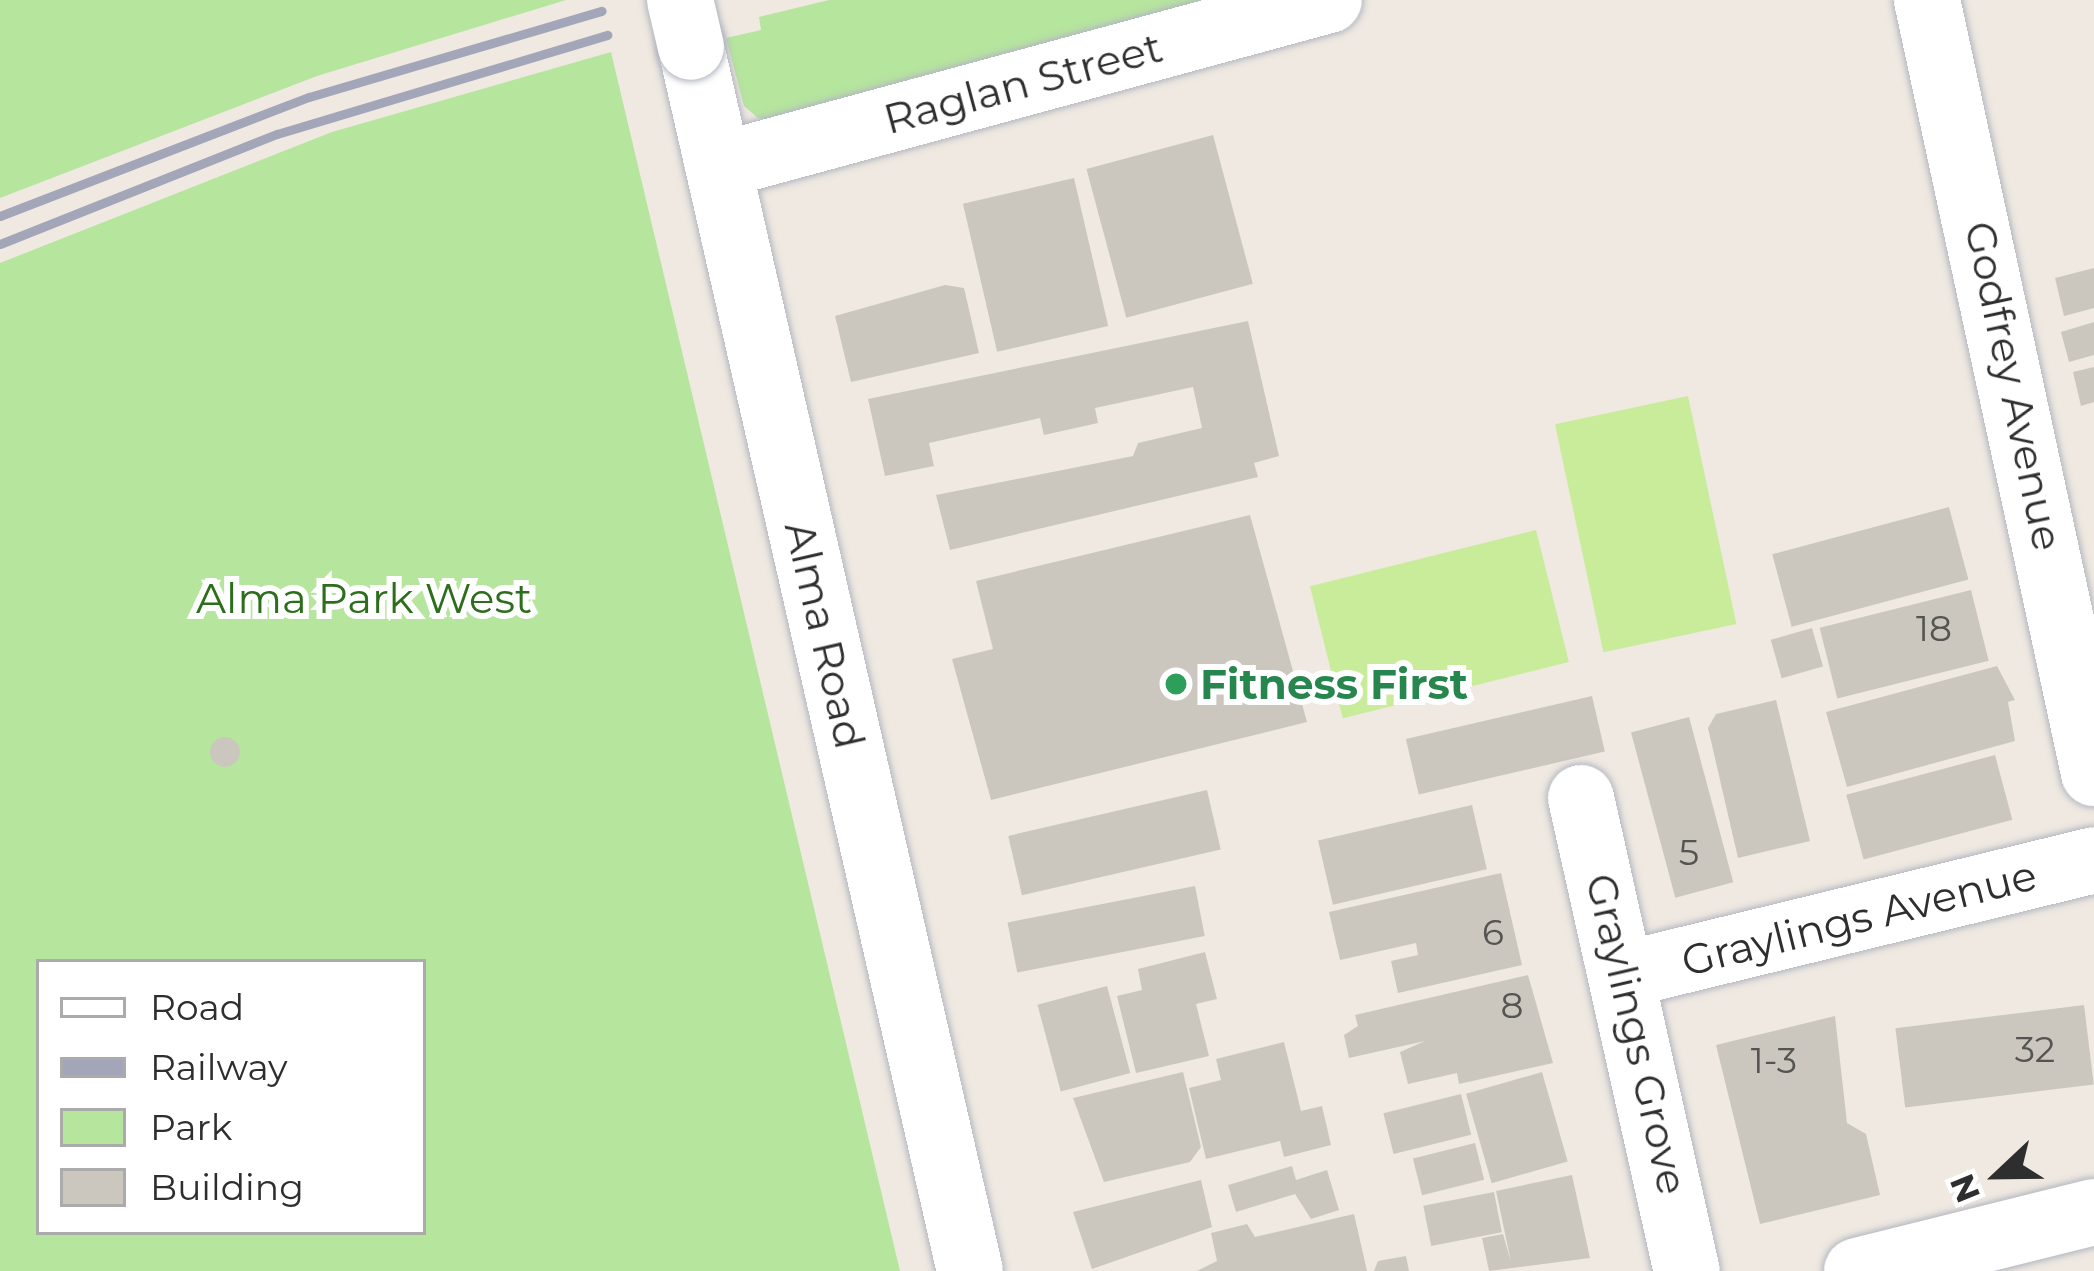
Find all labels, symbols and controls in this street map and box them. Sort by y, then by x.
street label: Raglan Street [878,22,1168,144]
street label: Godfrey Avenue [1955,217,2073,555]
street label: Alma Road [774,517,876,753]
park label: Alma Park West [196,573,532,623]
house number: 18 [1916,607,1952,651]
place label: Fitness First [1200,659,1468,709]
marker: Fitness First [1163,671,1189,697]
house number: 5 [1679,831,1699,875]
street label: Graylings Avenue [1676,850,2042,986]
street label: Graylings Grove [1576,869,1698,1199]
house number: 6 [1482,911,1504,955]
legend [36,959,426,1235]
house number: 8 [1501,984,1523,1028]
text: Road [150,985,244,1029]
house number: 32 [2015,1028,2055,1072]
house number: 1-3 [1751,1039,1797,1083]
text: Railway [150,1045,287,1089]
text: Park [150,1105,232,1149]
north arrow [1938,1115,2058,1235]
text: Building [150,1165,304,1209]
text: N [1941,1169,1988,1208]

